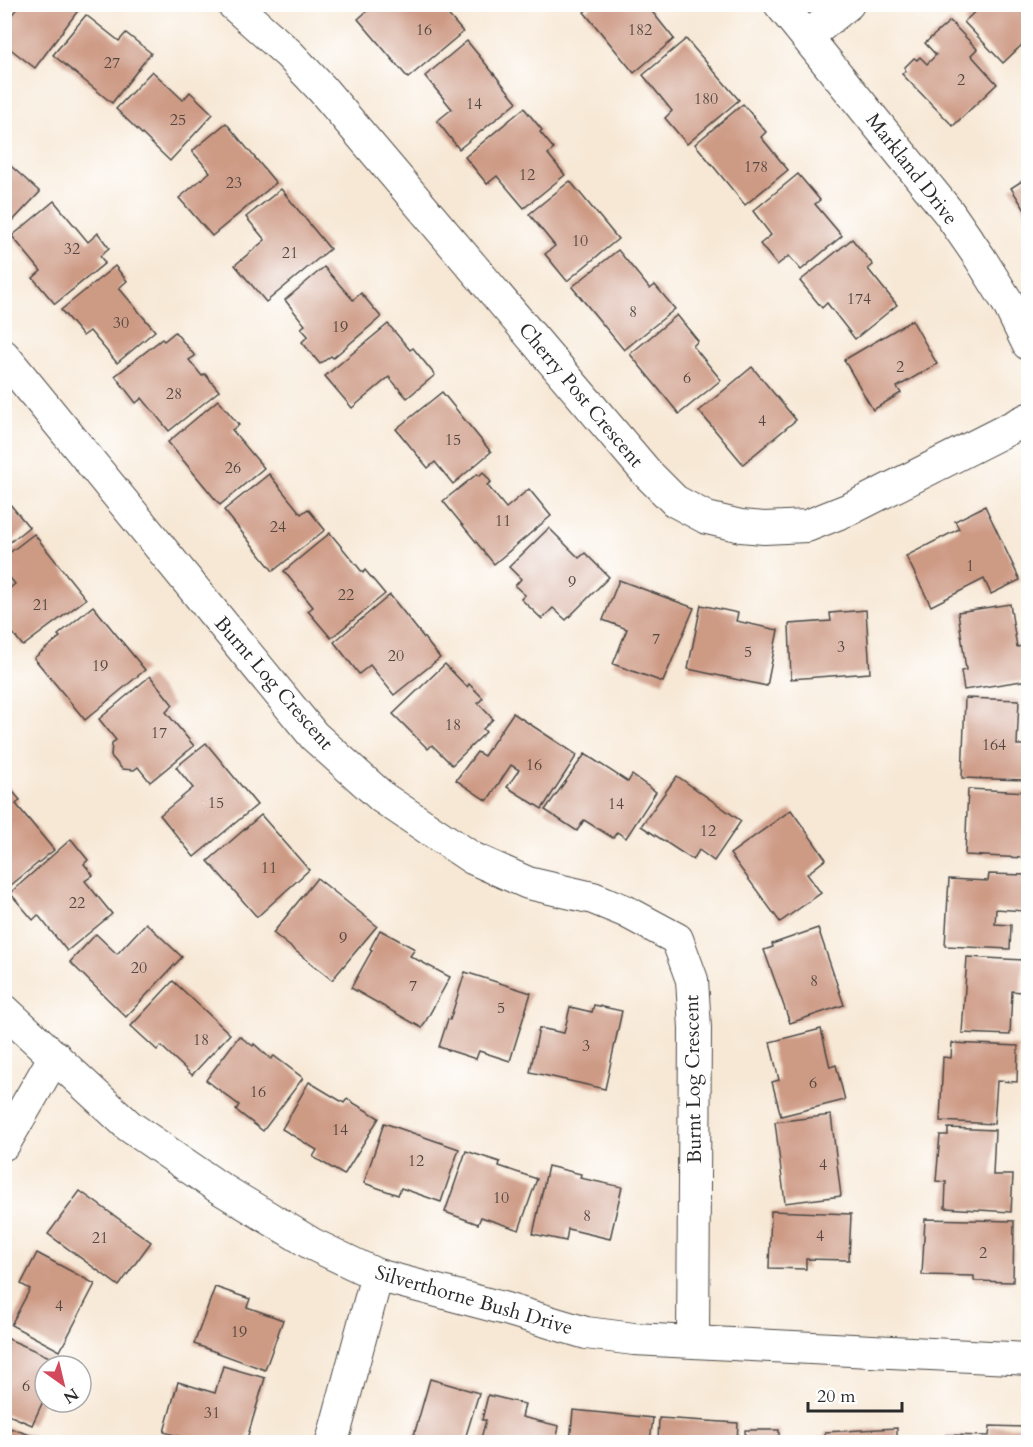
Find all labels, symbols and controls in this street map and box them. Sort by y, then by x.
house number: 16 [416,19,432,41]
house number: 182 [628,19,652,41]
house number: 27 [104,52,120,74]
house number: 2 [957,69,965,91]
house number: 180 [694,88,718,110]
house number: 14 [466,93,482,115]
street label: Markland Drive [860,108,964,230]
house number: 25 [170,109,186,131]
house number: 178 [744,156,768,178]
house number: 12 [519,164,535,186]
house number: 23 [226,172,242,194]
house number: 10 [572,230,588,252]
house number: 32 [64,238,80,260]
house number: 21 [282,242,298,264]
house number: 174 [847,288,871,310]
house number: 8 [629,301,637,323]
house number: 30 [113,312,129,334]
house number: 19 [332,316,348,338]
street label: Cherry Post Crescent [512,317,650,474]
house number: 2 [896,356,904,378]
house number: 6 [683,367,691,389]
house number: 28 [166,383,182,405]
house number: 4 [758,410,766,432]
house number: 15 [445,429,461,451]
house number: 26 [225,457,241,479]
house number: 11 [495,510,511,532]
house number: 24 [270,516,286,538]
house number: 1 [966,555,974,577]
house number: 9 [568,571,576,593]
house number: 22 [338,584,354,606]
house number: 21 [33,594,49,616]
street label: Burnt Log Crescent [208,610,340,756]
house number: 7 [652,628,660,650]
house number: 3 [837,636,845,658]
house number: 5 [744,641,752,663]
house number: 20 [388,645,404,667]
house number: 19 [92,655,108,677]
house number: 18 [445,714,461,736]
house number: 17 [151,722,167,744]
house number: 164 [982,734,1006,756]
house number: 16 [526,754,542,776]
house number: 15 [208,792,224,814]
house number: 14 [608,793,624,815]
house number: 12 [700,820,716,842]
house number: 11 [261,857,277,879]
house number: 22 [69,892,85,914]
house number: 9 [339,927,347,949]
house number: 20 [131,957,147,979]
house number: 8 [810,970,818,992]
house number: 7 [409,975,417,997]
street label: Burnt Log Crescent [678,994,708,1164]
house number: 5 [497,997,505,1019]
house number: 18 [193,1029,209,1051]
house number: 3 [582,1035,590,1057]
house number: 6 [809,1072,817,1094]
house number: 16 [250,1081,266,1103]
house number: 14 [332,1119,348,1141]
house number: 12 [408,1150,424,1172]
house number: 4 [819,1154,827,1176]
house number: 10 [493,1187,509,1209]
house number: 8 [583,1205,591,1227]
house number: 4 [816,1225,824,1247]
house number: 21 [92,1227,108,1249]
house number: 2 [979,1242,987,1264]
street label: Silverthorne Bush Drive [372,1259,576,1341]
house number: 4 [55,1295,63,1317]
house number: 19 [231,1321,247,1343]
north arrow [33,1354,93,1414]
house number: 6 [22,1375,30,1397]
scale bar [808,1375,902,1413]
text: N [59,1383,83,1409]
text: 20 m [817,1384,856,1409]
house number: 31 [204,1402,220,1424]

